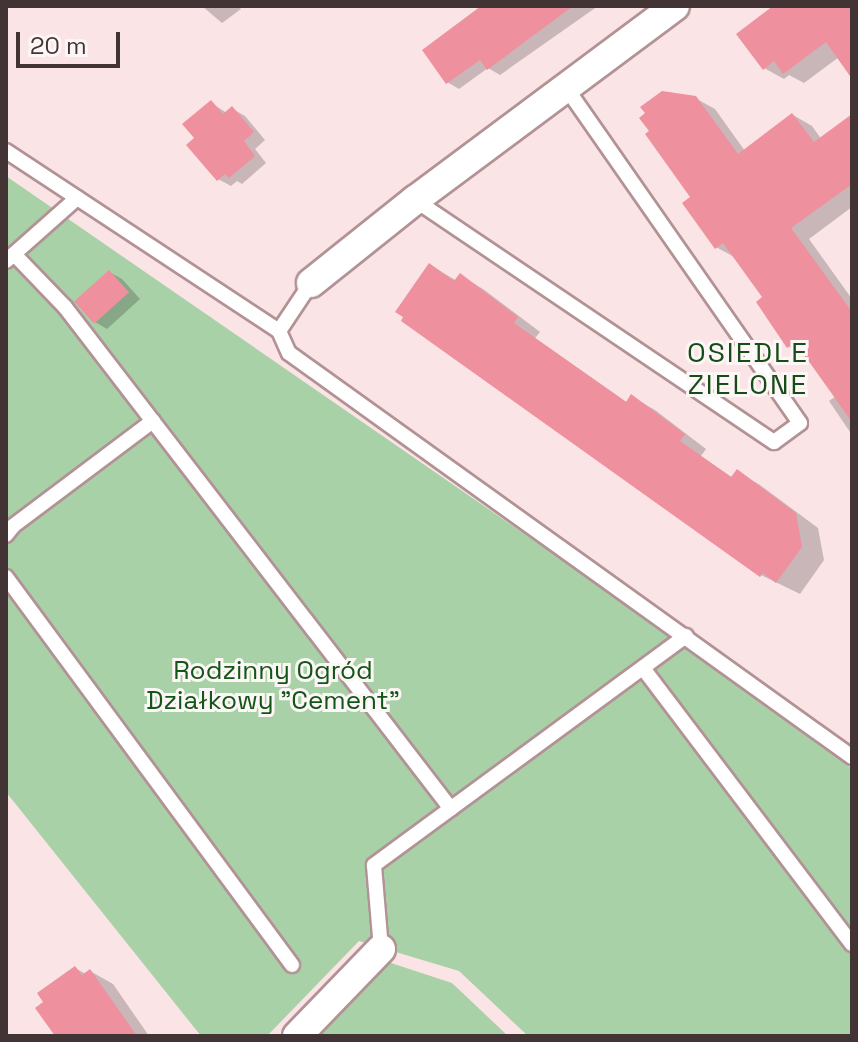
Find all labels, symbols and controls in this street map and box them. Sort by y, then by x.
scale bar [20,16,124,66]
text: 20 m [30,30,87,61]
district label: OSIEDLE ZIELONE [687,335,809,401]
park label: Rodzinny Ogród Działkowy "Cement" [146,655,400,716]

